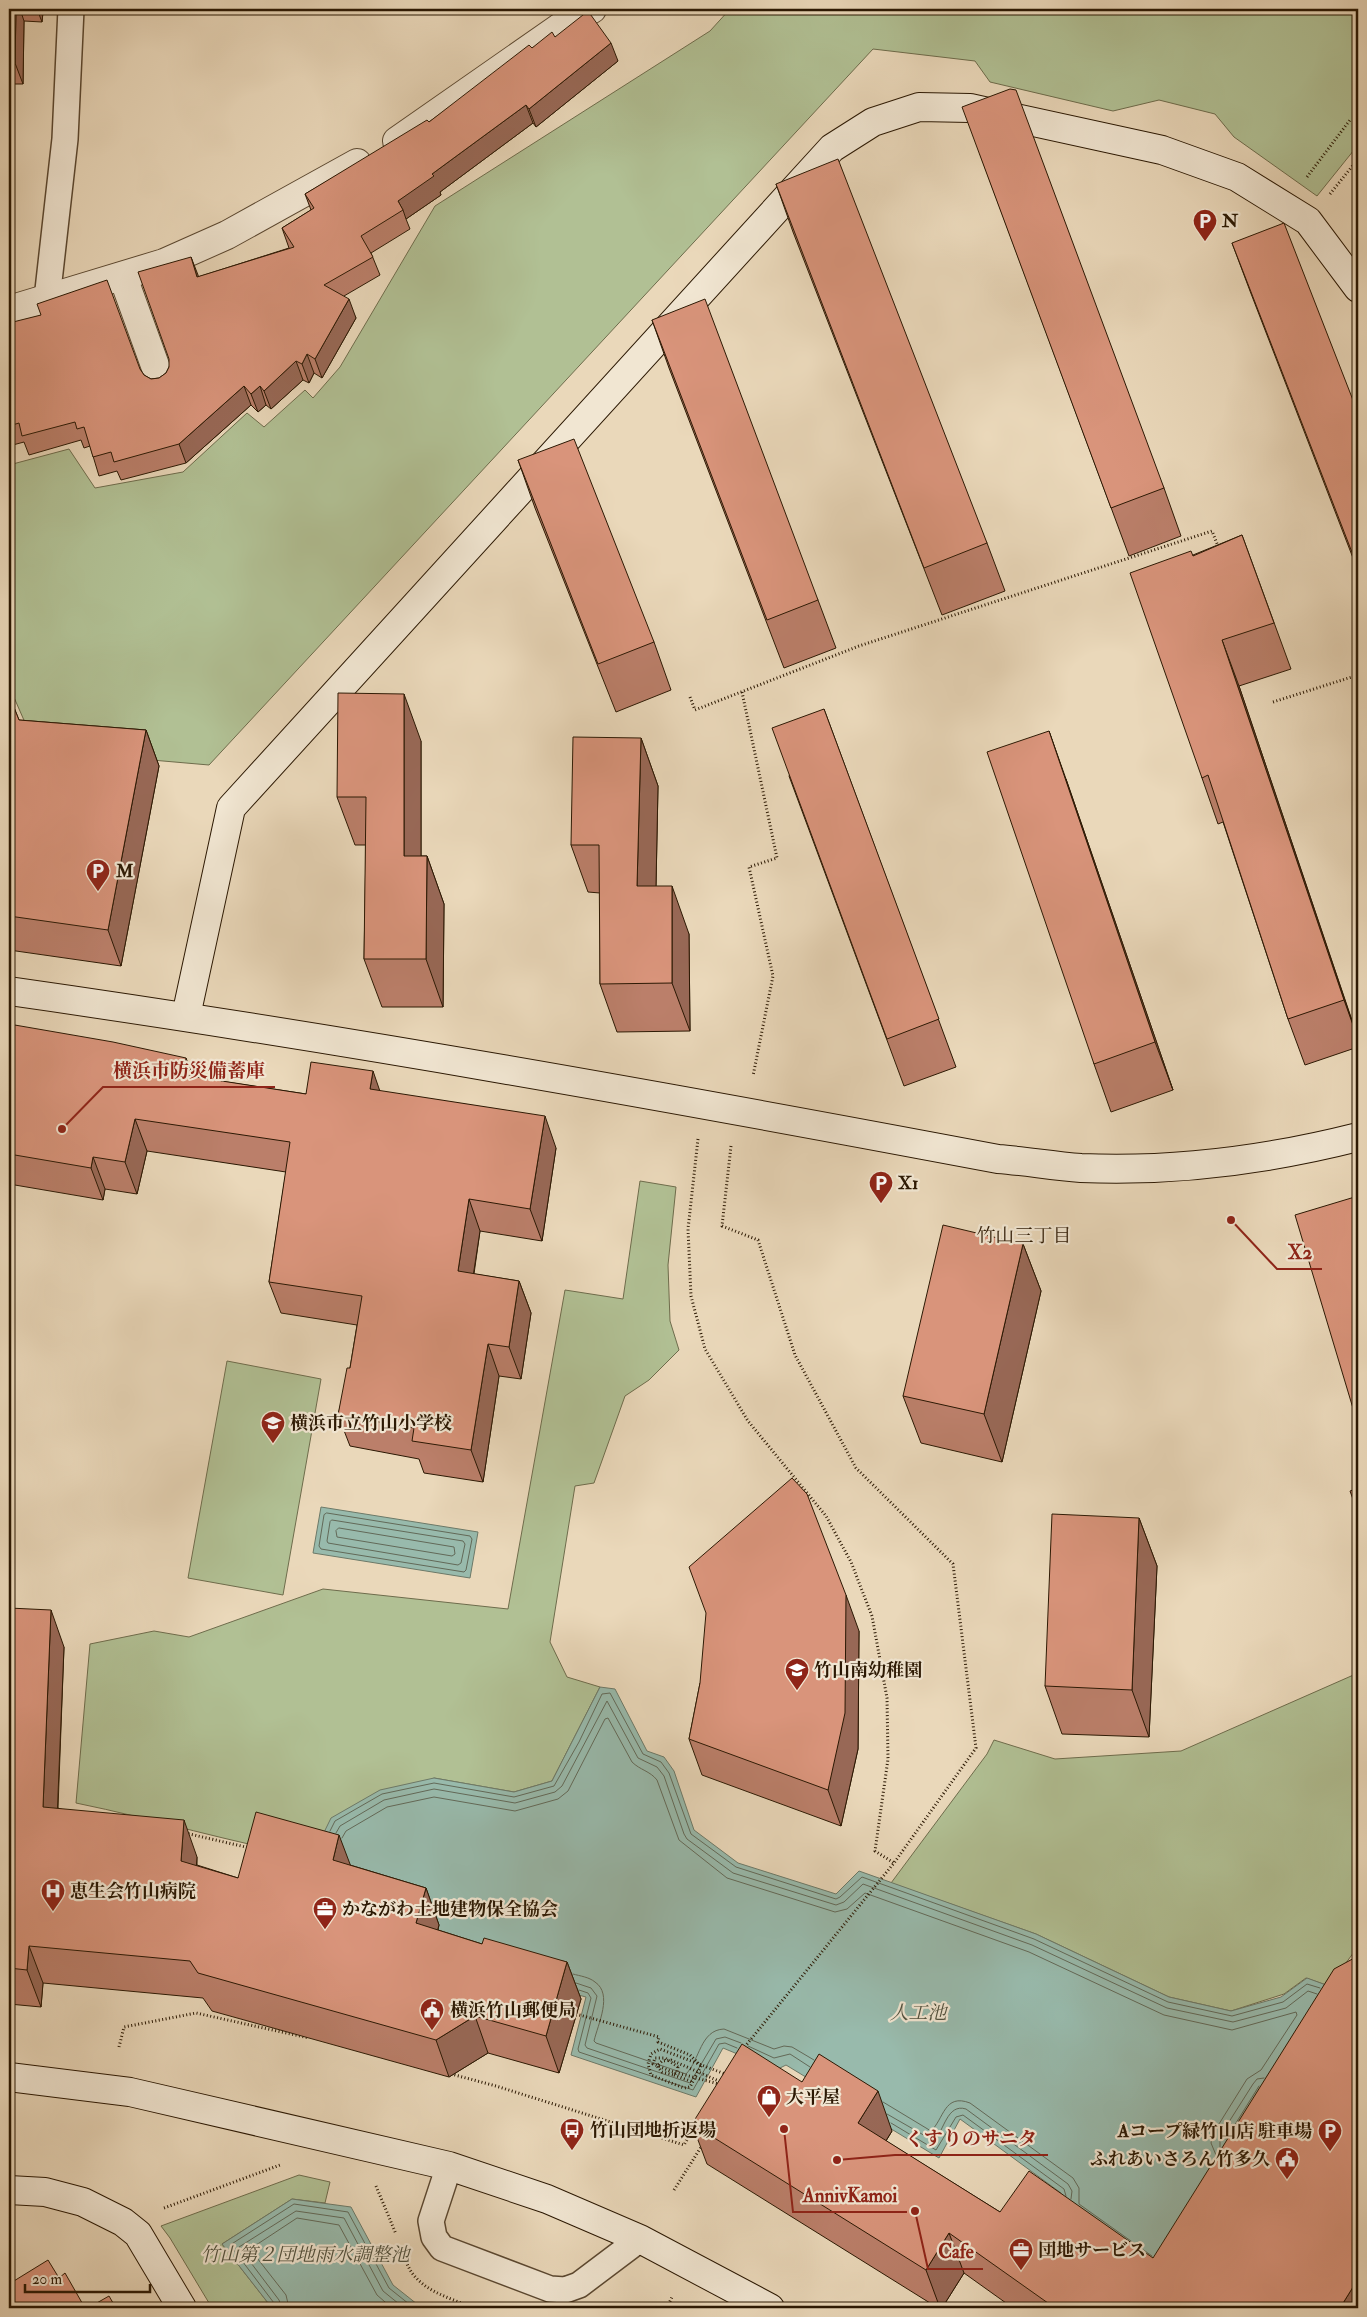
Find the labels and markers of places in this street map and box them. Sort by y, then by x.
parking icon: N [1192,208,1218,242]
place label: N [1221,210,1239,233]
parking icon: M [85,858,111,892]
place label: M [115,860,134,883]
callout: 横浜市防災備蓄庫 [103,1053,275,1087]
parking icon: X1 [868,1170,894,1204]
place label: X1 [898,1172,918,1195]
callout: X2 [1277,1235,1322,1269]
school or university icon: 横浜市立竹山小学校 [260,1410,286,1444]
place label: 横浜市立竹山小学校 [290,1412,452,1435]
school or university icon: 竹山南幼稚園 [784,1657,810,1691]
place label: 竹山南幼稚園 [814,1659,922,1682]
hospital icon: 恵生会竹山病院 [40,1878,66,1912]
place label: 恵生会竹山病院 [70,1880,196,1903]
office icon: かながわ土地建物保全協会 [312,1896,338,1930]
place label: かながわ土地建物保全協会 [342,1898,558,1921]
public building icon: 横浜竹山郵便局 [419,1997,445,2031]
place label: 横浜竹山郵便局 [450,1999,576,2022]
shop icon: 大平屋 [756,2084,782,2118]
place label: 大平屋 [786,2086,840,2109]
bus stop icon: 竹山団地折返場 [559,2117,585,2151]
parking icon: Aコープ緑竹山店 駐車場 [1317,2118,1343,2152]
place label: 竹山団地折返場 [590,2119,716,2142]
place label: Aコープ緑竹山店 駐車場 [1117,2120,1312,2143]
callout: くすりのサニタ [895,2121,1048,2155]
public building icon: ふれあいさろん竹多久 [1274,2146,1300,2180]
place label: ふれあいさろん竹多久 [1090,2148,1270,2171]
callout: AnnivKamoi [793,2178,907,2212]
callout: Cafe [928,2235,983,2269]
office icon: 団地サービス [1008,2237,1034,2271]
place label: 団地サービス [1038,2239,1146,2262]

